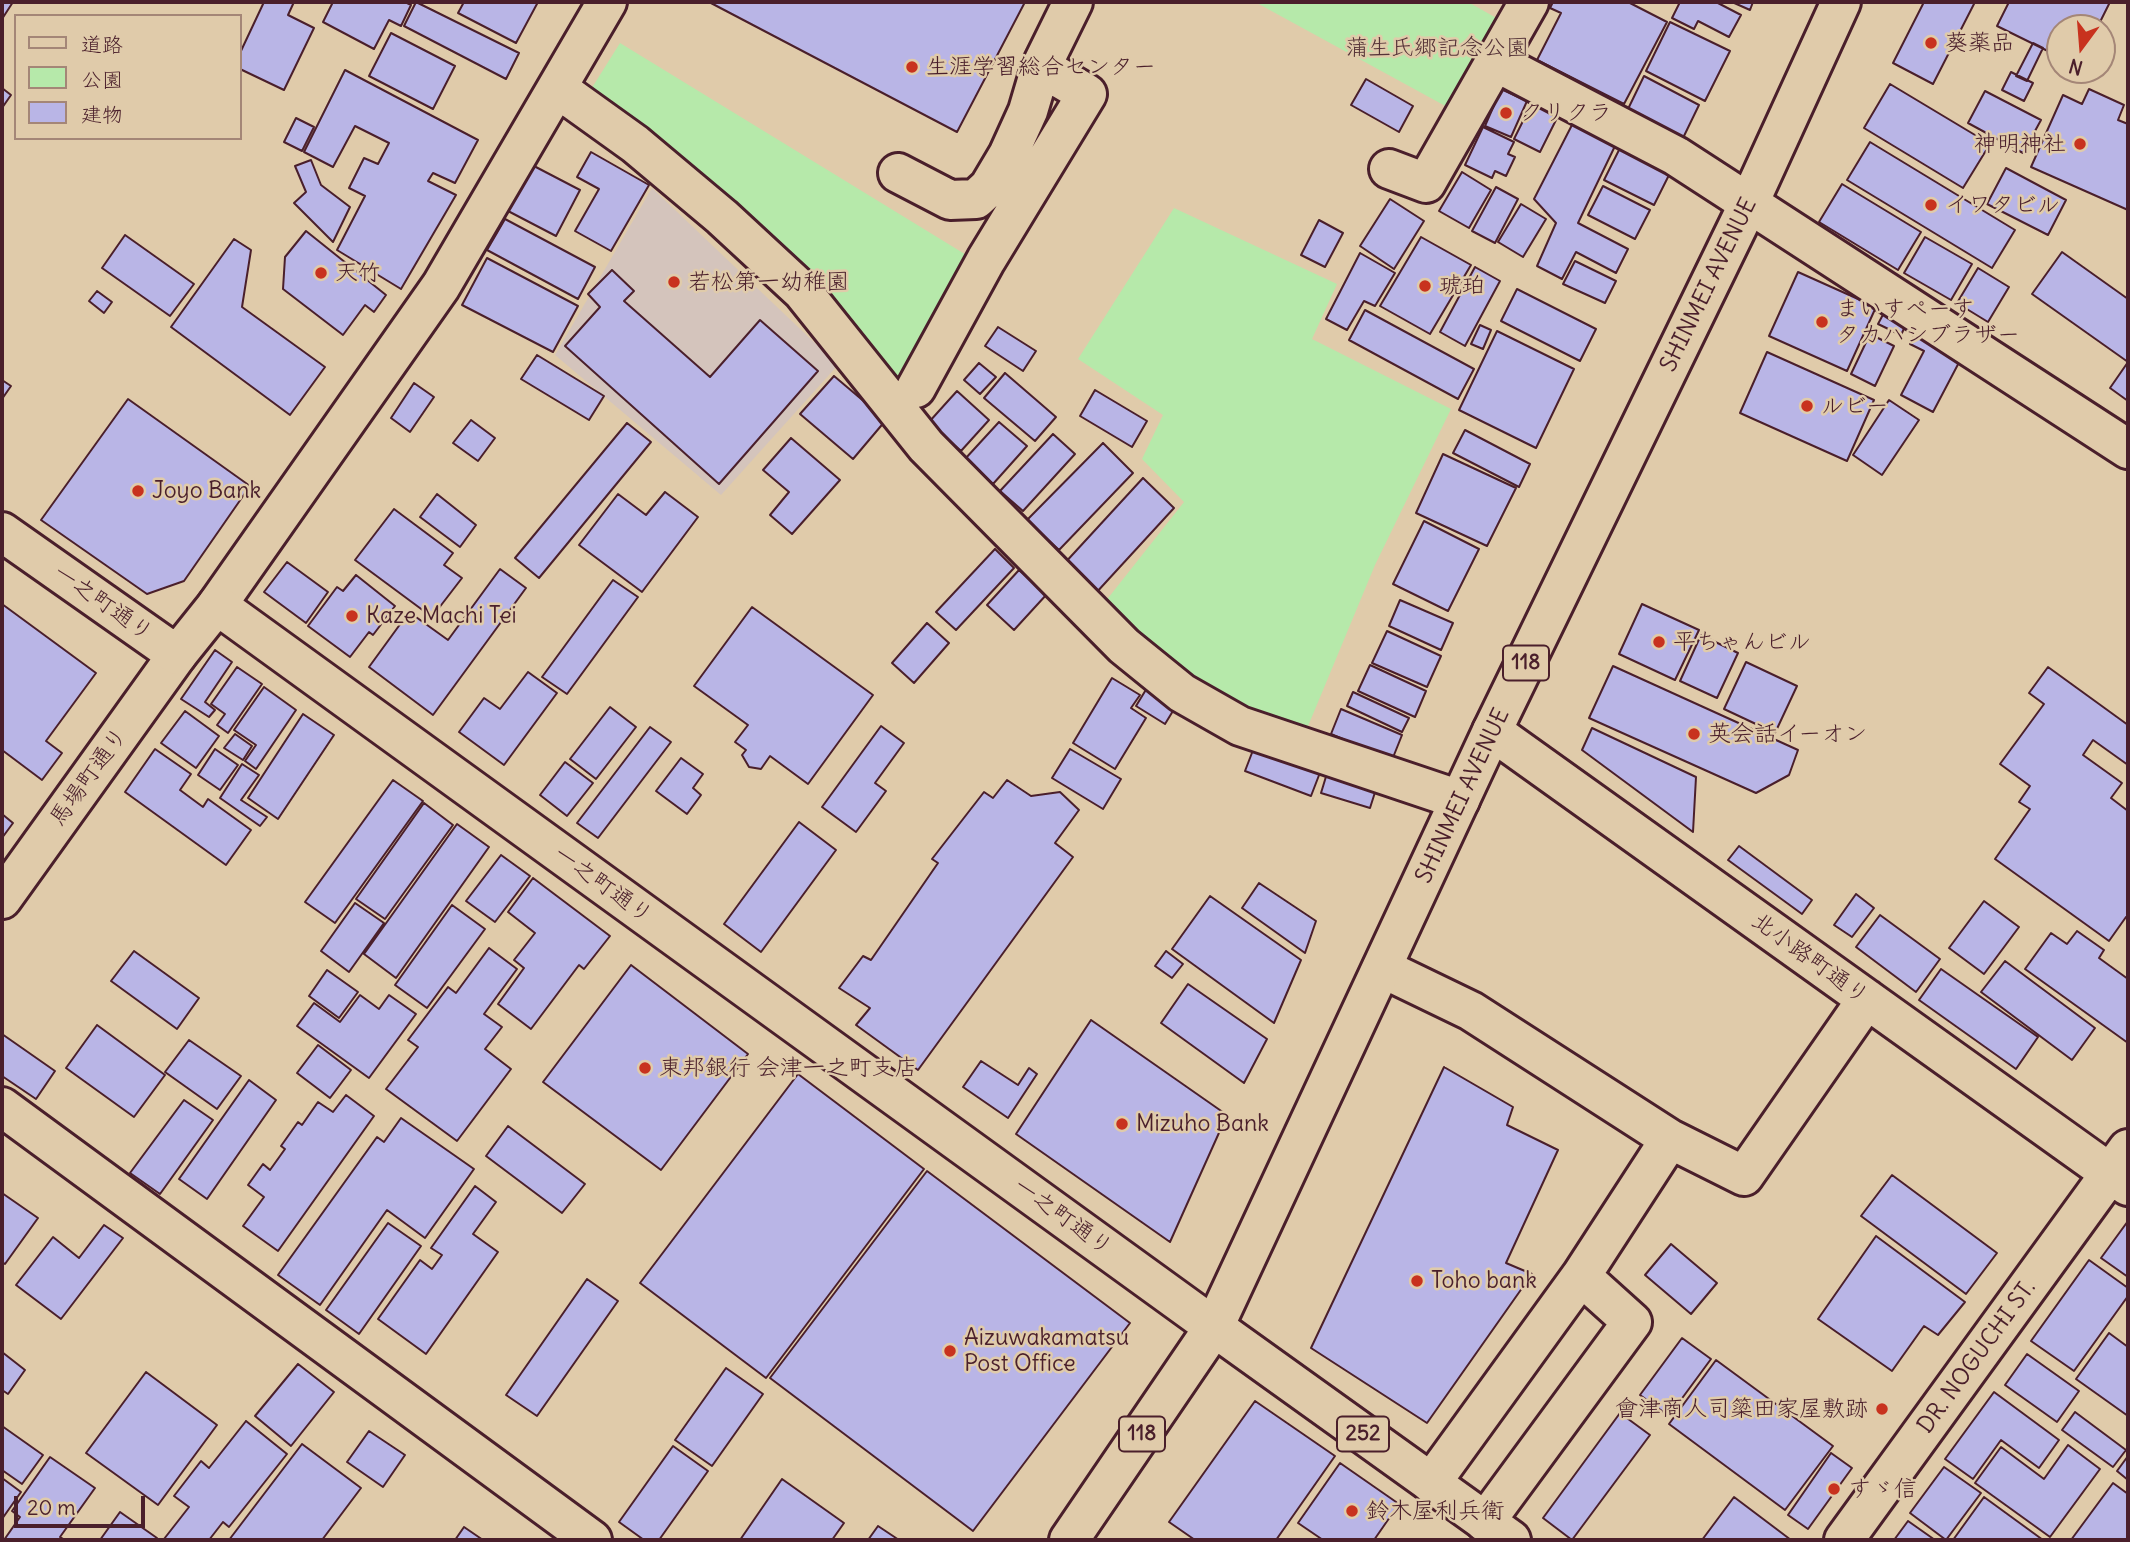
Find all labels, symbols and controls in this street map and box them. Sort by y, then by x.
legend [14,14,242,140]
north arrow [2046,14,2116,84]
place label: 葵薬品 [1945,29,2014,57]
text: 道路 [81,31,123,58]
park label: 蒲生氏郷記念公園 [1345,34,1529,62]
marker: 葵薬品 [1923,35,1939,51]
place label: 生涯学習総合センター [926,53,1156,81]
text: N [2066,54,2085,81]
marker: 生涯学習総合センター [904,59,920,75]
text: 公園 [81,66,123,93]
place label: クリクラ [1520,99,1612,127]
text: 建物 [81,101,123,128]
marker: クリクラ [1498,105,1514,121]
place label: 神明神社 [1974,130,2066,158]
marker: 神明神社 [2072,136,2088,152]
place label: イワタビル [1945,191,2060,219]
street label: SHINMEI AVENUE [1655,194,1763,376]
marker: イワタビル [1923,197,1939,213]
place label: 天竹 [335,259,381,287]
marker: 天竹 [313,265,329,281]
place label: 若松第一幼稚園 [688,268,849,296]
place label: 琥珀 [1439,272,1485,300]
marker: 若松第一幼稚園 [666,274,682,290]
marker: 琥珀 [1417,278,1433,294]
place label: まいすぺーす タカハシブラザー [1836,295,2020,349]
marker: まいすぺーす タカハシブラザー [1814,314,1830,330]
place label: ルビー [1821,392,1889,420]
marker: ルビー [1799,398,1815,414]
place label: Joyo Bank [152,477,261,505]
marker: Joyo Bank [130,483,146,499]
street label: 一之町通り [48,559,158,647]
place label: Kaze Machi Tei [366,602,517,630]
marker: Kaze Machi Tei [344,608,360,624]
place label: 平ちゃんビル [1673,628,1811,656]
marker: 平ちゃんビル [1651,634,1667,650]
road number: 118 [1503,646,1549,680]
street label: SHINMEI AVENUE [1410,704,1516,888]
place label: 英会話イーオン [1708,720,1867,748]
street label: 馬場町通り [44,722,134,832]
marker: 英会話イーオン [1686,726,1702,742]
street label: 一之町通り [548,840,658,930]
street label: 北小路町通り [1746,907,1874,1011]
place label: 東邦銀行 会津一之町支店 [659,1054,917,1082]
marker: 東邦銀行 会津一之町支店 [637,1060,653,1076]
place label: Mizuho Bank [1136,1110,1269,1138]
marker: Mizuho Bank [1114,1116,1130,1132]
street label: 一之町通り [1008,1172,1118,1262]
place label: Toho bank [1431,1267,1537,1295]
marker: Toho bank [1409,1273,1425,1289]
street label: DR. NOGUCHI ST. [1912,1275,2042,1439]
place label: Aizuwakamatsu Post Office [964,1324,1129,1378]
marker: Aizuwakamatsu Post Office [942,1343,958,1359]
place label: 會津商人司簗田家屋敷跡 [1615,1395,1868,1423]
marker: 會津商人司簗田家屋敷跡 [1874,1401,1890,1417]
road number: 118 [1119,1416,1165,1452]
road number: 252 [1337,1416,1389,1452]
place label: すゞ信 [1848,1475,1917,1503]
marker: すゞ信 [1826,1481,1842,1497]
scale bar [18,1482,149,1526]
text: 20 m [27,1494,76,1521]
place label: 鈴木屋利兵衛 [1366,1497,1504,1525]
marker: 鈴木屋利兵衛 [1344,1503,1360,1519]

